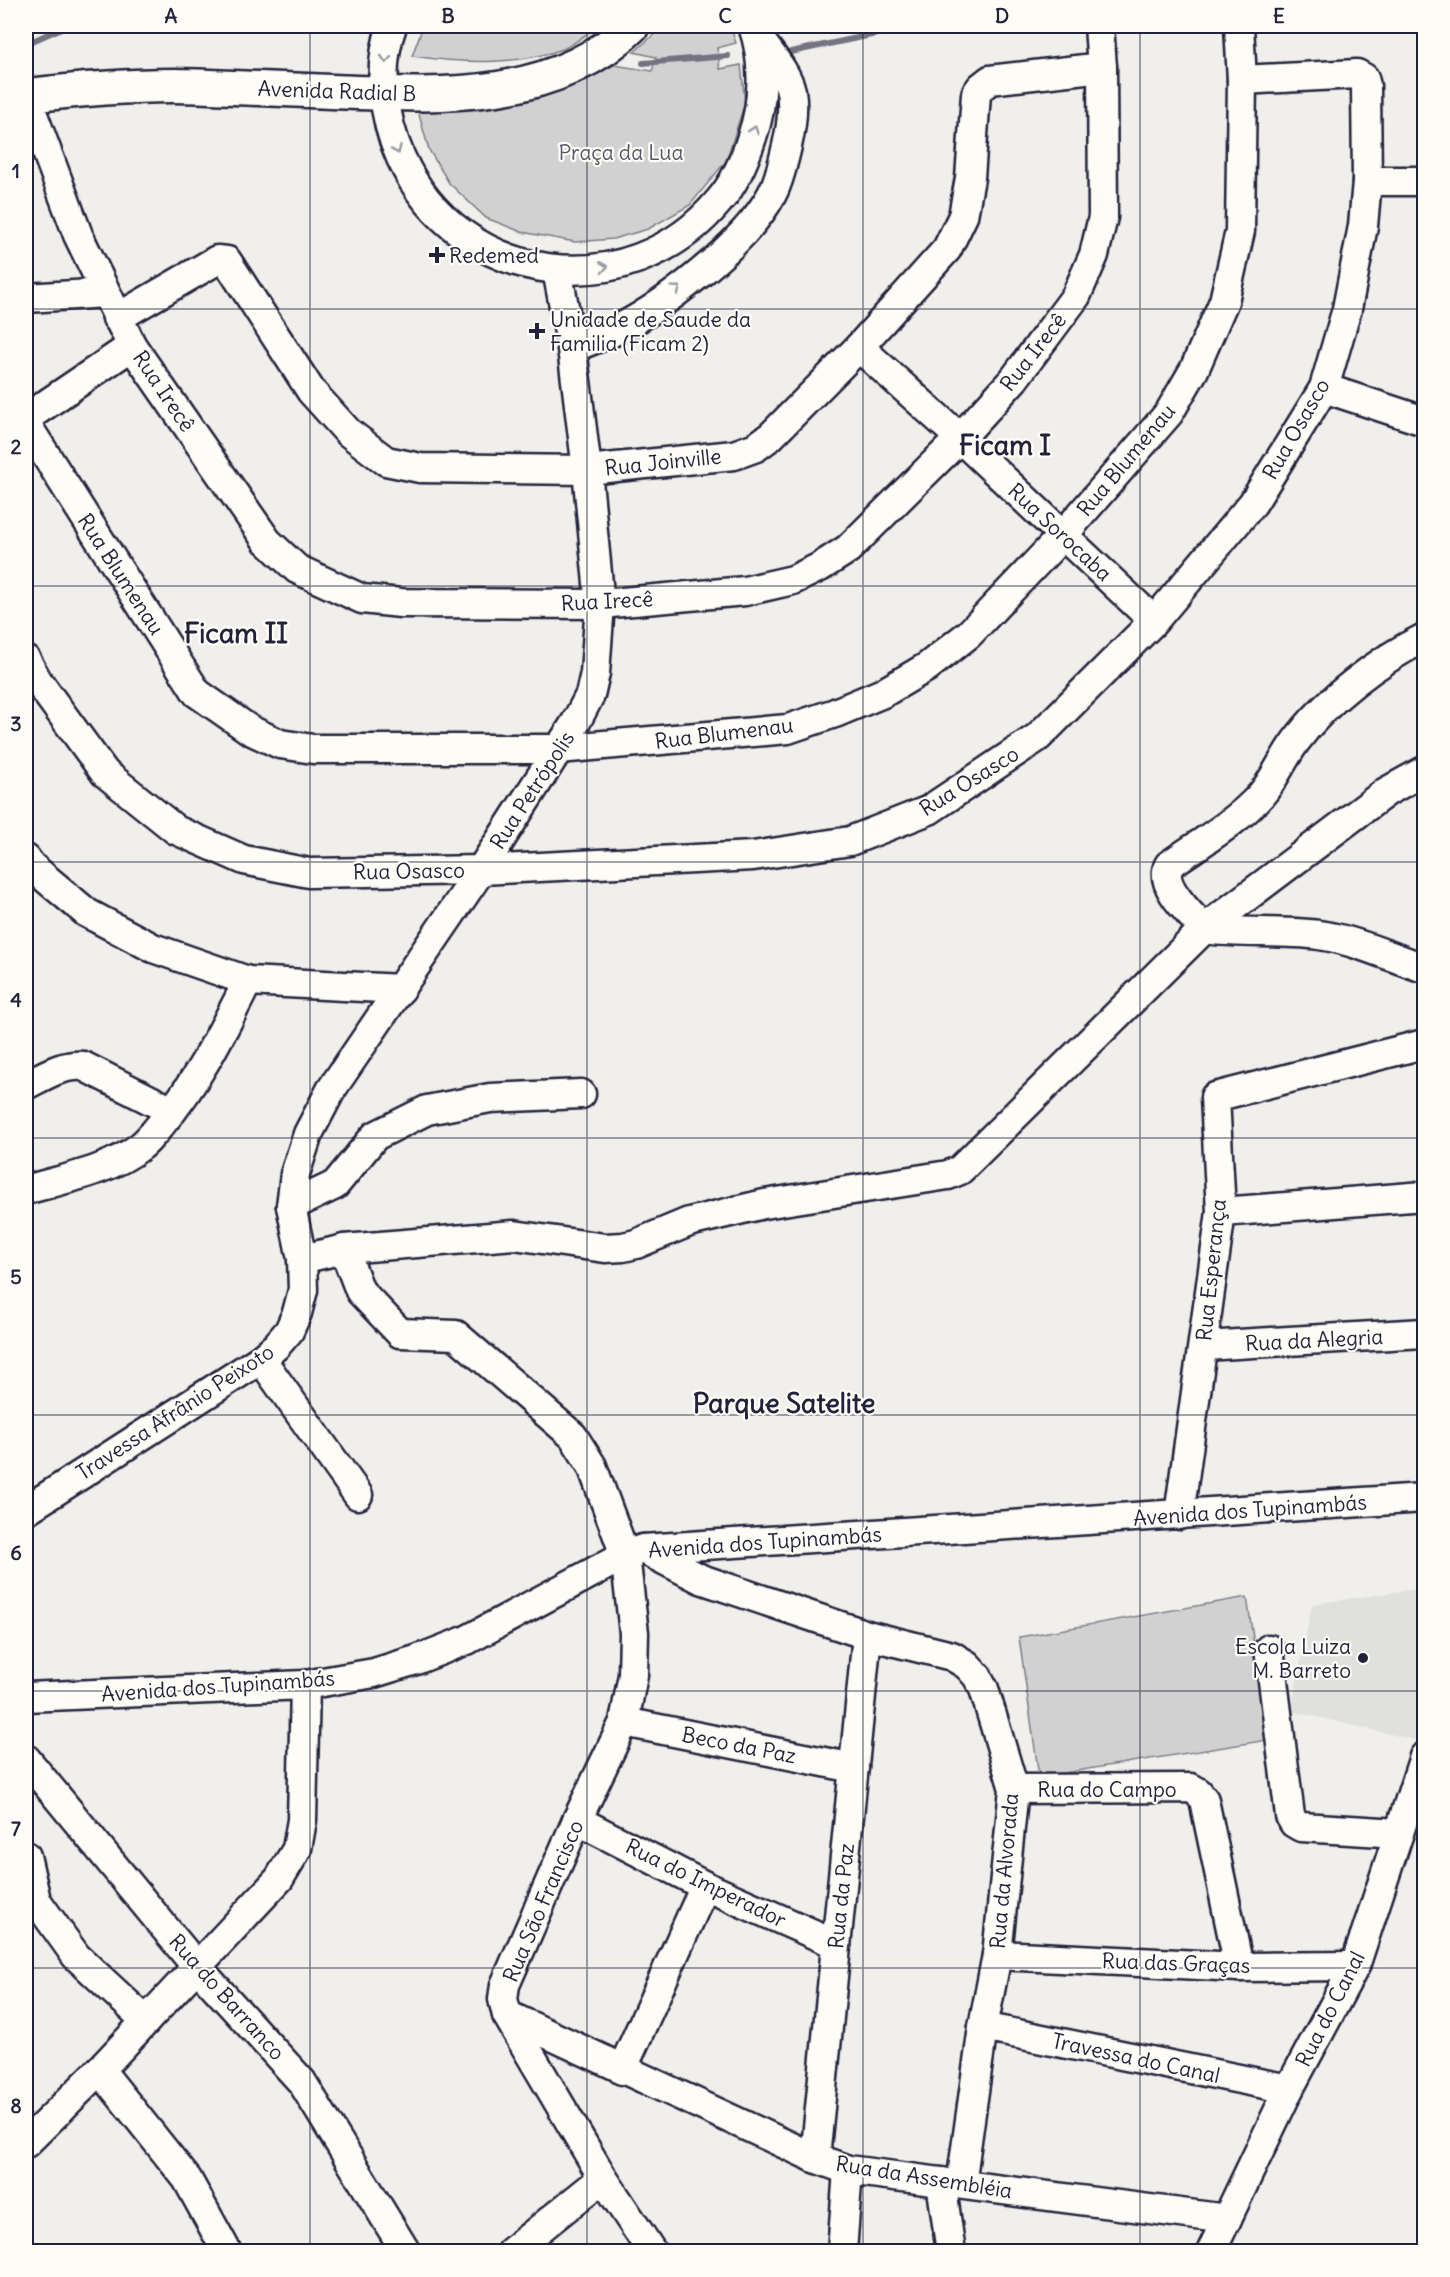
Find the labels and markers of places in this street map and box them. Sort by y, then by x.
place label: Redemed [449,242,539,269]
marker: Redemed [430,248,444,262]
place label: Unidade de Saude da Familia (Ficam 2) [550,306,751,357]
marker: Unidade de Saude da Familia (Ficam 2) [528,322,546,340]
place label: Escola Luiza M. Barreto [1235,1633,1351,1684]
marker: Escola Luiza M. Barreto [1356,1651,1370,1665]

